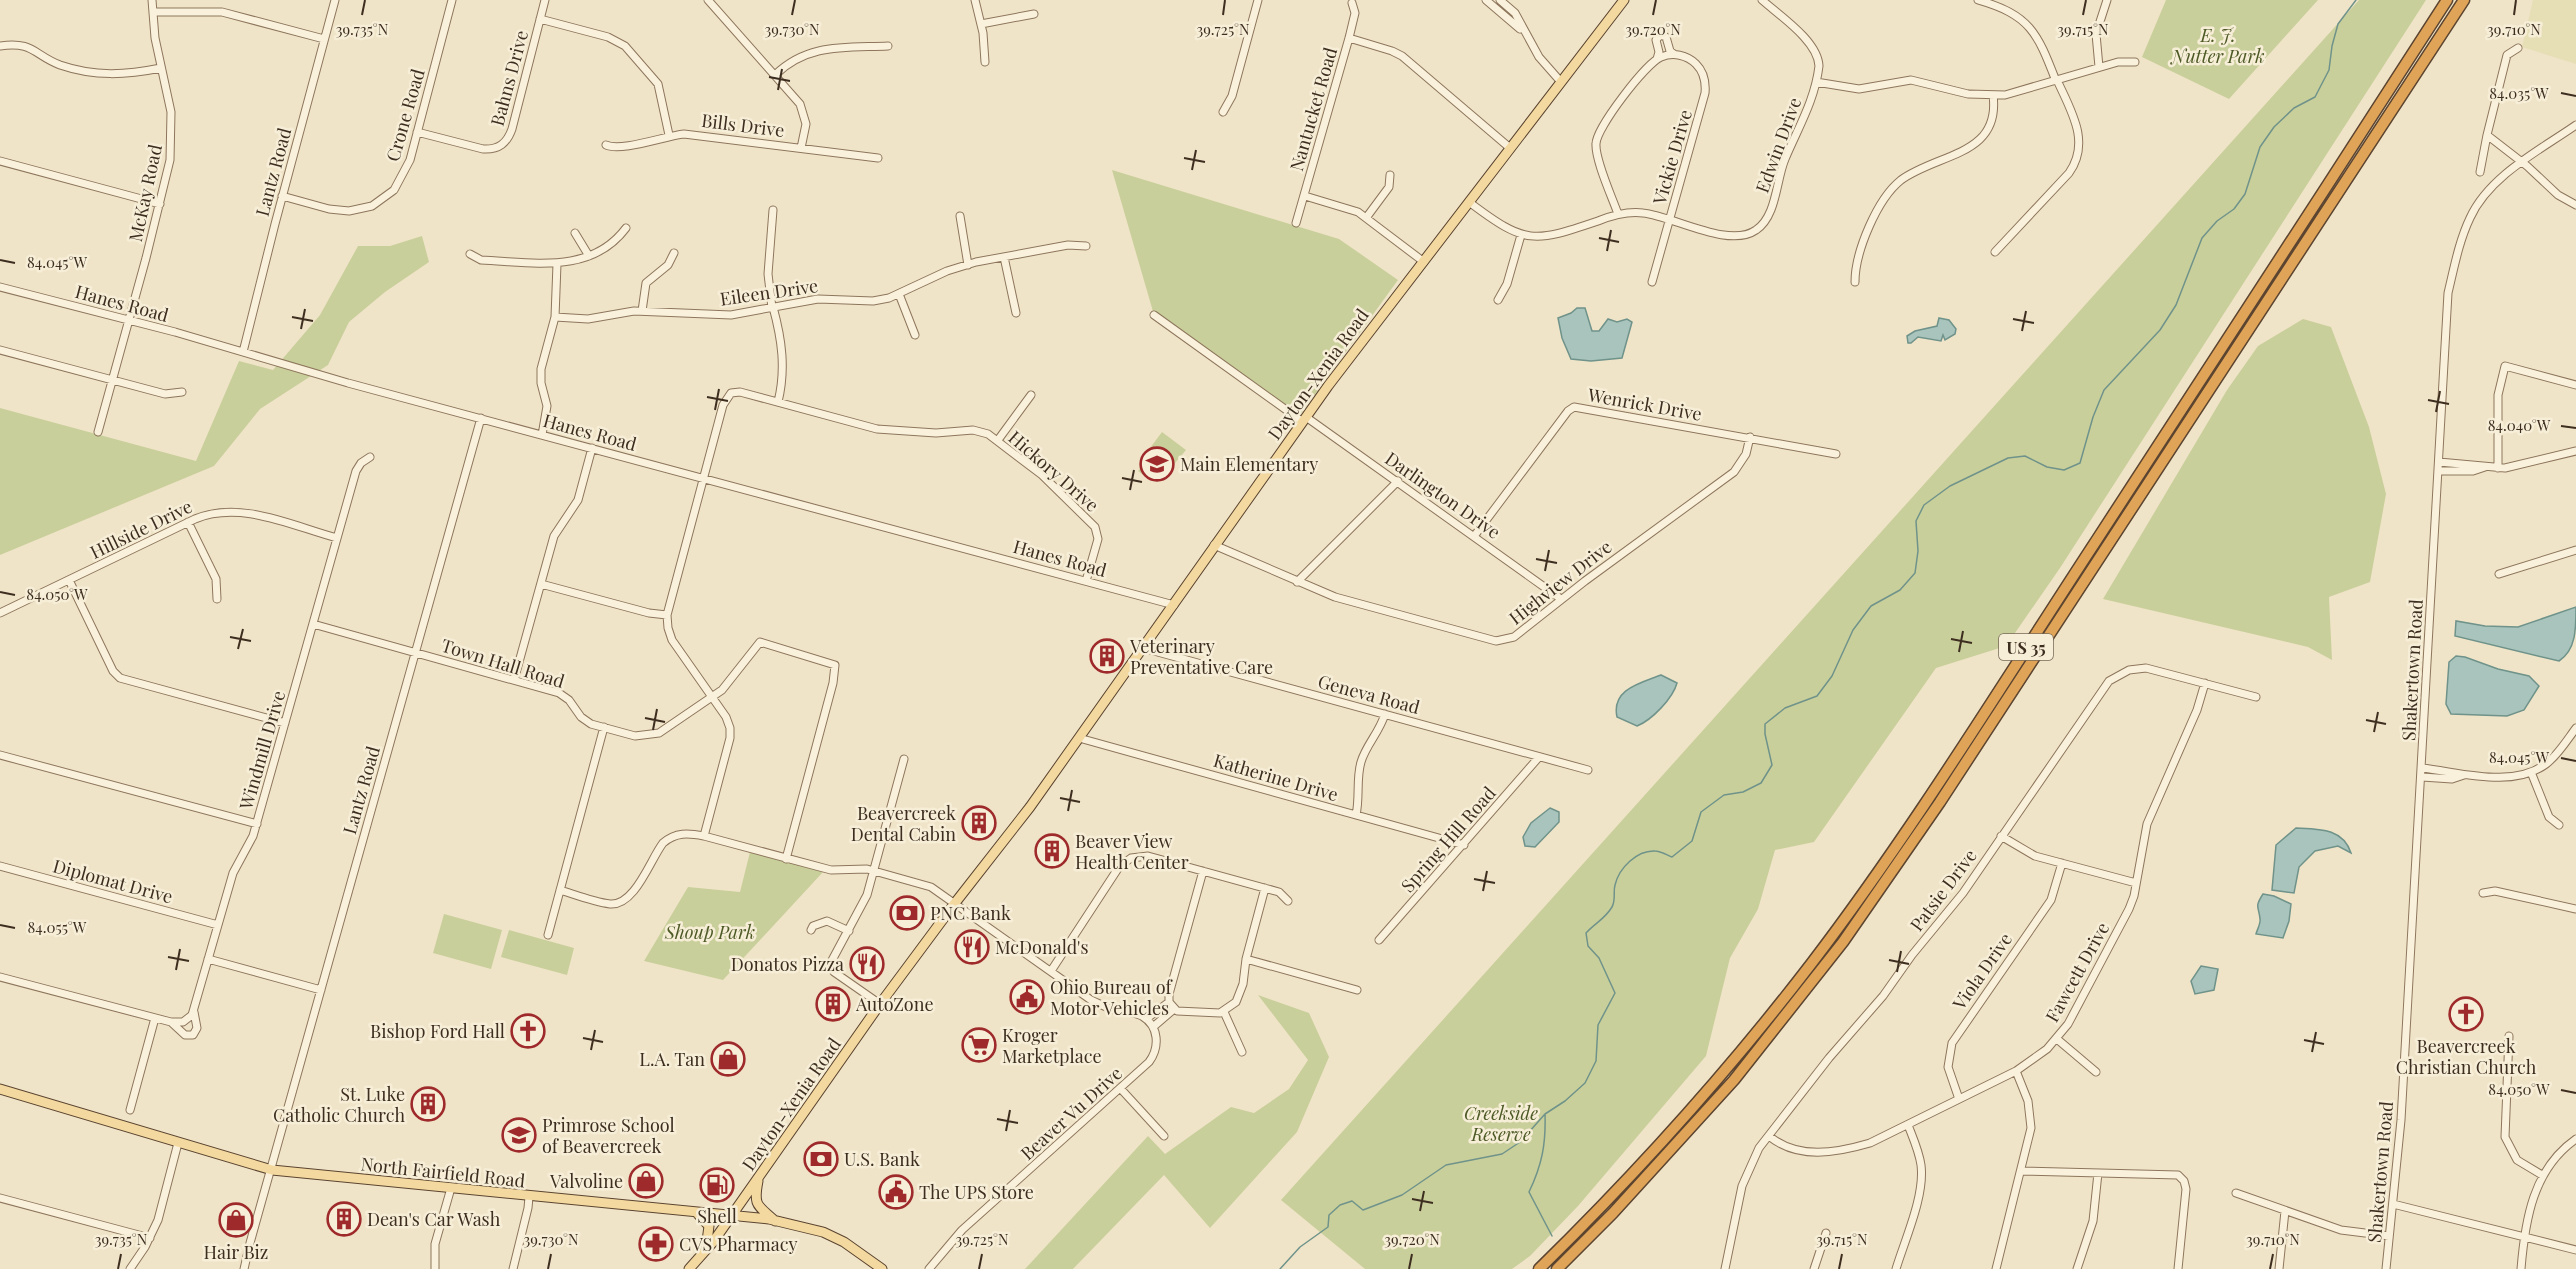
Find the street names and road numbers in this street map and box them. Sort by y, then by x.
street label: Bahns Drive [485,28,533,128]
street label: Nantucket Road [1284,44,1342,174]
street label: Crone Road [380,65,430,164]
street label: Edwin Drive [1750,94,1806,196]
street label: Vickie Drive [1647,107,1697,208]
street label: Bills Drive [700,108,786,142]
street label: Lantz Road [250,125,296,219]
street label: McKay Road [123,142,167,244]
street label: Eileen Drive [718,273,820,311]
street label: Hanes Road [73,279,172,327]
street label: Dayton-Xenia Road [1262,303,1374,444]
street label: Wenrick Drive [1585,382,1704,426]
street label: Hanes Road [541,408,640,456]
street label: Hickory Drive [1004,425,1104,517]
street label: Darlington Drive [1381,446,1505,544]
street label: Hillside Drive [86,494,196,564]
street label: Hanes Road [1011,534,1110,582]
street label: Highview Drive [1504,534,1616,630]
street label: Shakertown Road [2396,598,2428,741]
street label: Town Hall Road [439,633,568,693]
road number: US 35 [1999,634,2053,660]
street label: Geneva Road [1315,669,1423,719]
street label: Windmill Drive [233,688,290,813]
street label: Lantz Road [337,743,385,837]
street label: Katherine Drive [1211,748,1341,806]
street label: Spring Hill Road [1395,781,1501,897]
street label: Patsie Drive [1904,844,1982,936]
street label: Diplomat Drive [50,853,176,909]
street label: Fawcett Drive [2040,918,2114,1026]
street label: Viola Drive [1946,928,2017,1015]
street label: Dayton-Xenia Road [736,1032,846,1175]
street label: Beaver Vu Drive [1015,1061,1127,1165]
street label: Shakertown Road [2362,1100,2398,1244]
street label: North Fairfield Road [360,1151,527,1193]

